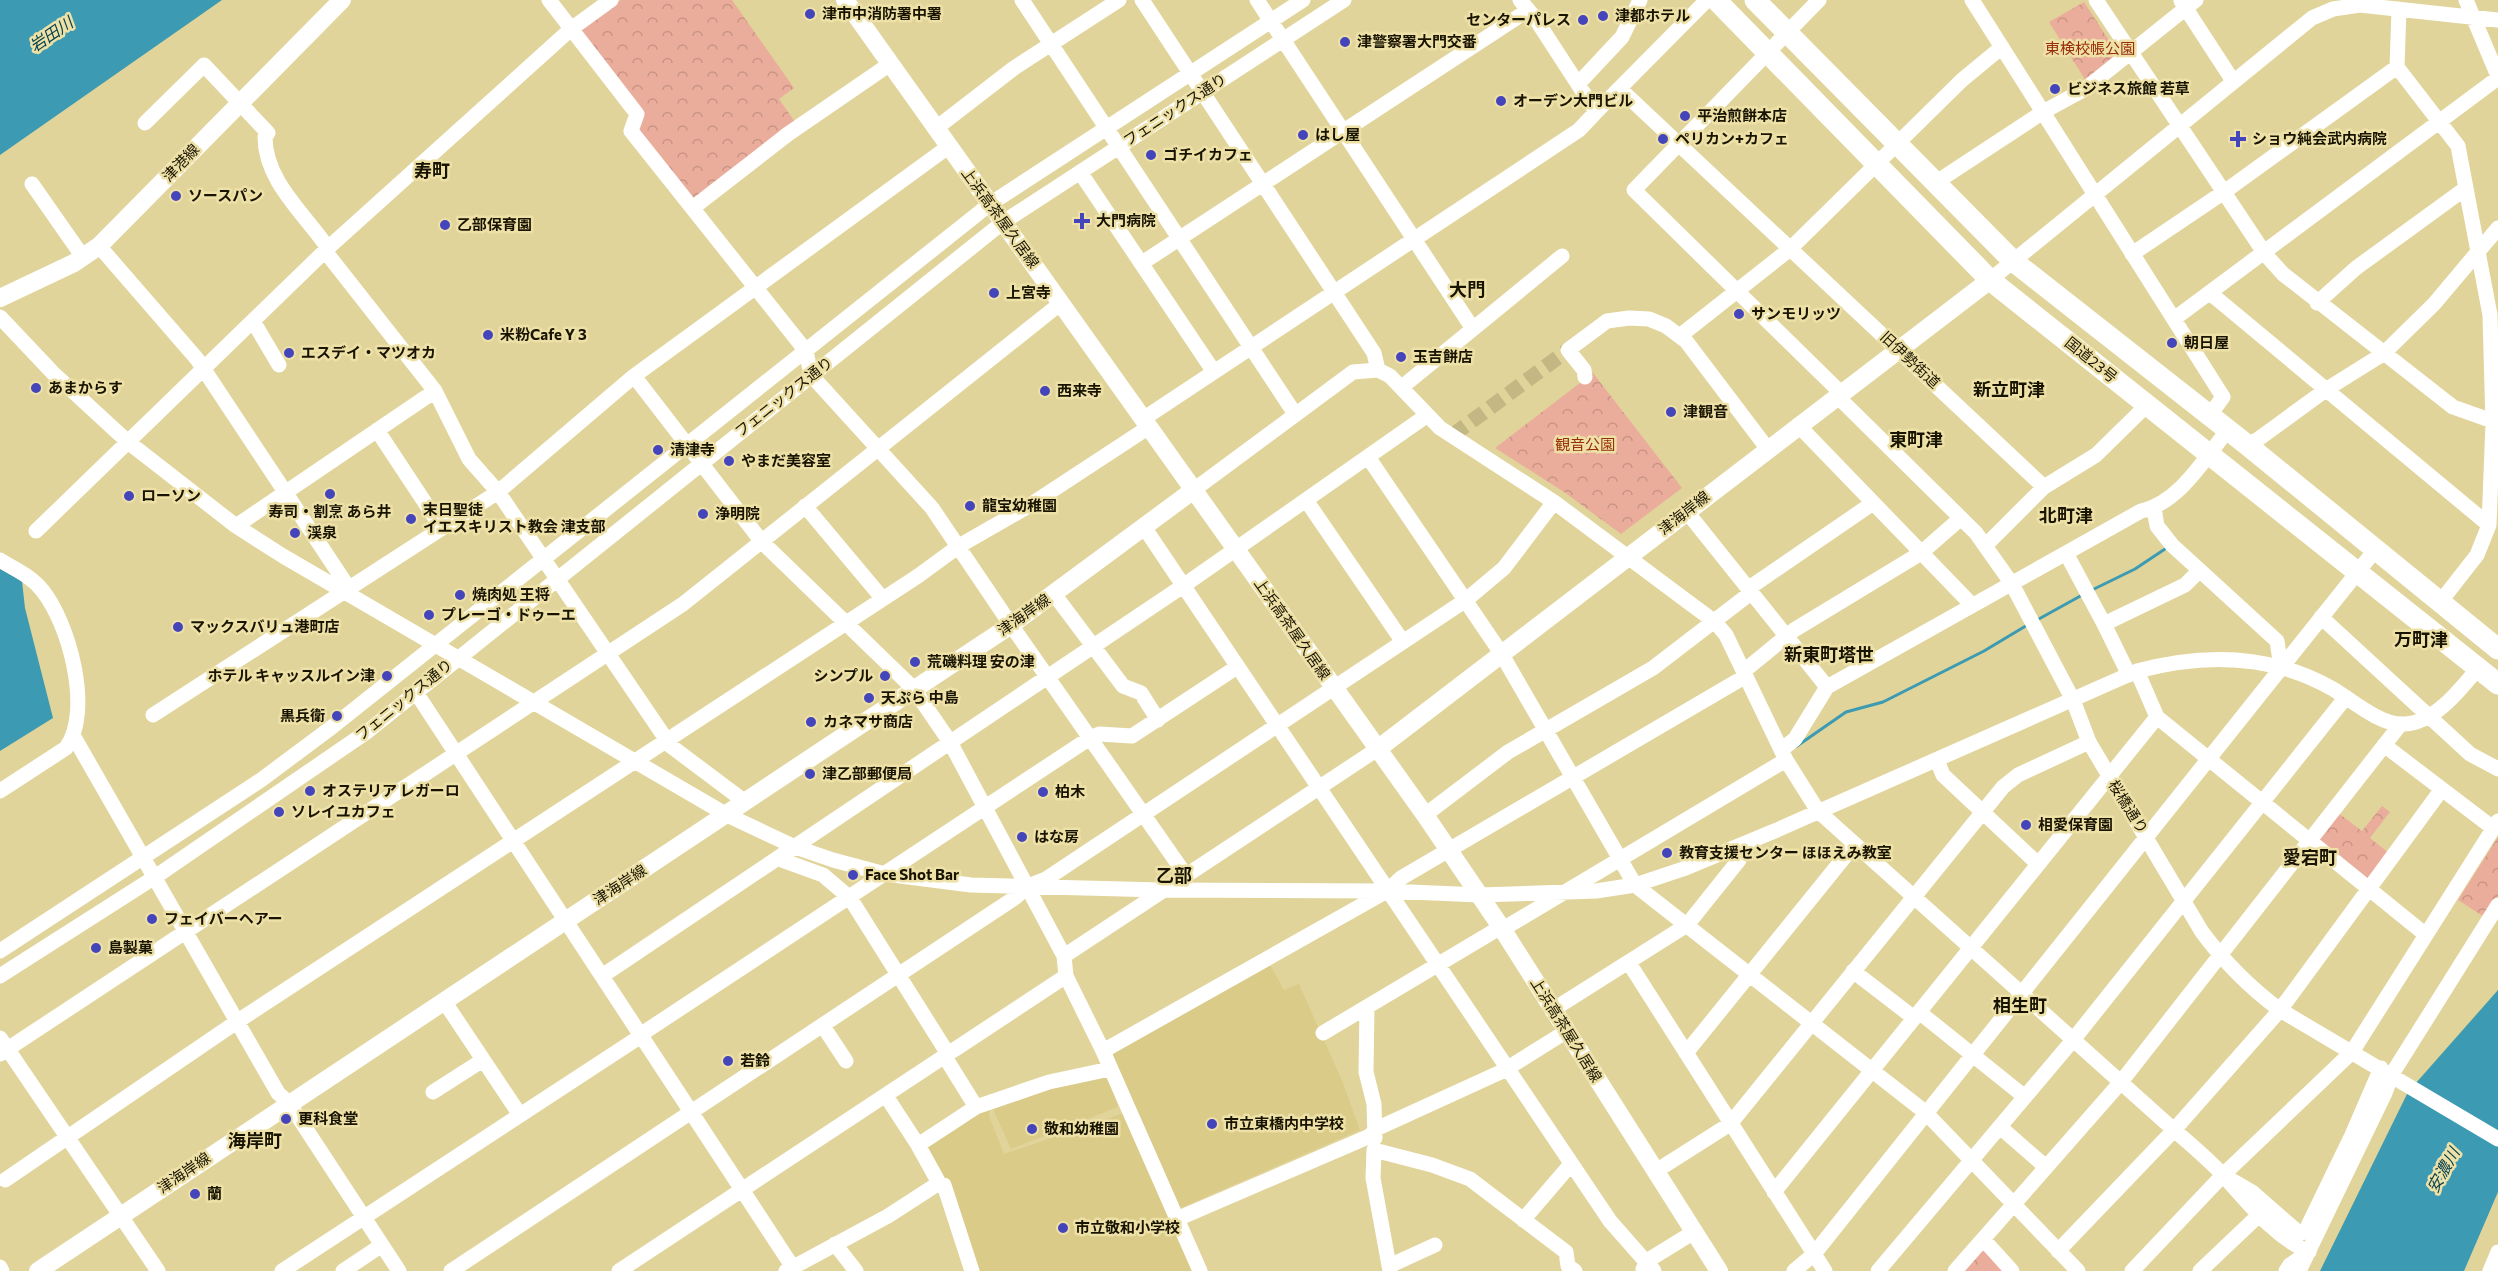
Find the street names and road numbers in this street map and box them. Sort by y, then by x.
street label: フェニックス通り [1119,69,1229,149]
street label: 津港線 [158,140,202,185]
street label: 上浜高茶屋久居線 [958,164,1043,271]
street label: 旧伊勢街道 [1877,327,1944,391]
street label: 国道23号 [2062,333,2121,386]
street label: フェニックス通り [731,352,836,440]
street label: 津海岸線 [1654,487,1713,538]
street label: 上浜高茶屋久居線 [1251,574,1335,683]
street label: 津海岸線 [994,590,1053,639]
street label: フェニックス通り [351,655,455,744]
street label: 桜橋通り [2105,776,2152,837]
street label: 津海岸線 [589,860,650,908]
street label: 上浜高茶屋久居線 [1527,974,1606,1085]
street label: 津海岸線 [154,1148,213,1196]

